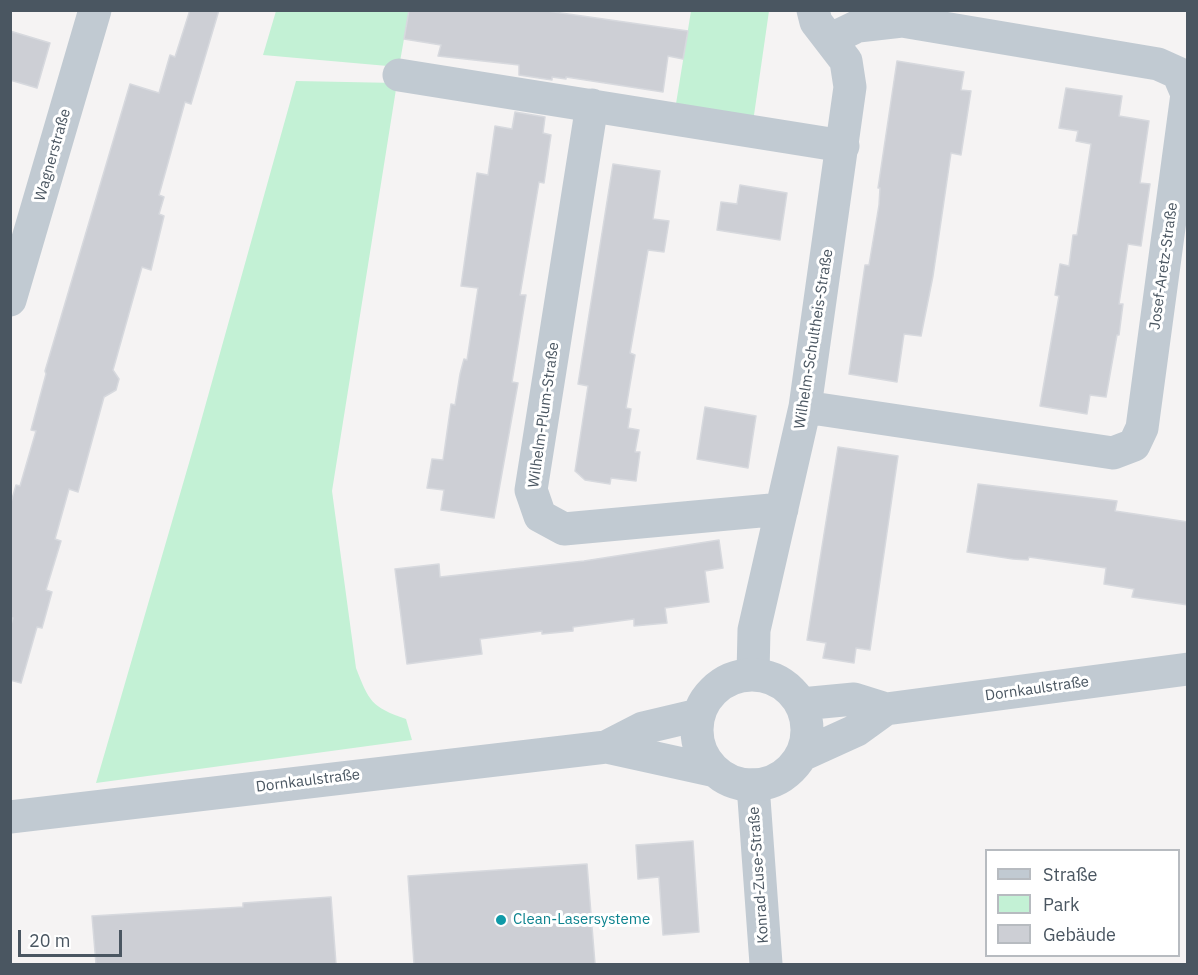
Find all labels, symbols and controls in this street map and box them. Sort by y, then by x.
street label: Wagnerstraße [31,107,75,203]
street label: Josef-Aretz-Straße [1146,201,1182,331]
street label: Wilhelm-Schultheis-Straße [791,248,837,430]
street label: Wilhelm-Plum-Straße [525,341,563,489]
street label: Dornkaulstraße [984,673,1090,705]
street label: Dornkaulstraße [255,766,361,796]
street label: Konrad-Zuse-Straße [745,806,773,944]
legend [985,849,1180,957]
text: Straße [1043,863,1097,886]
text: Park [1043,893,1079,916]
place label: Clean-Lasersysteme [513,911,650,929]
marker: Clean-Lasersysteme [494,913,508,927]
scale bar [21,918,124,956]
text: Gebäude [1043,923,1116,946]
text: 20 m [29,929,71,952]

